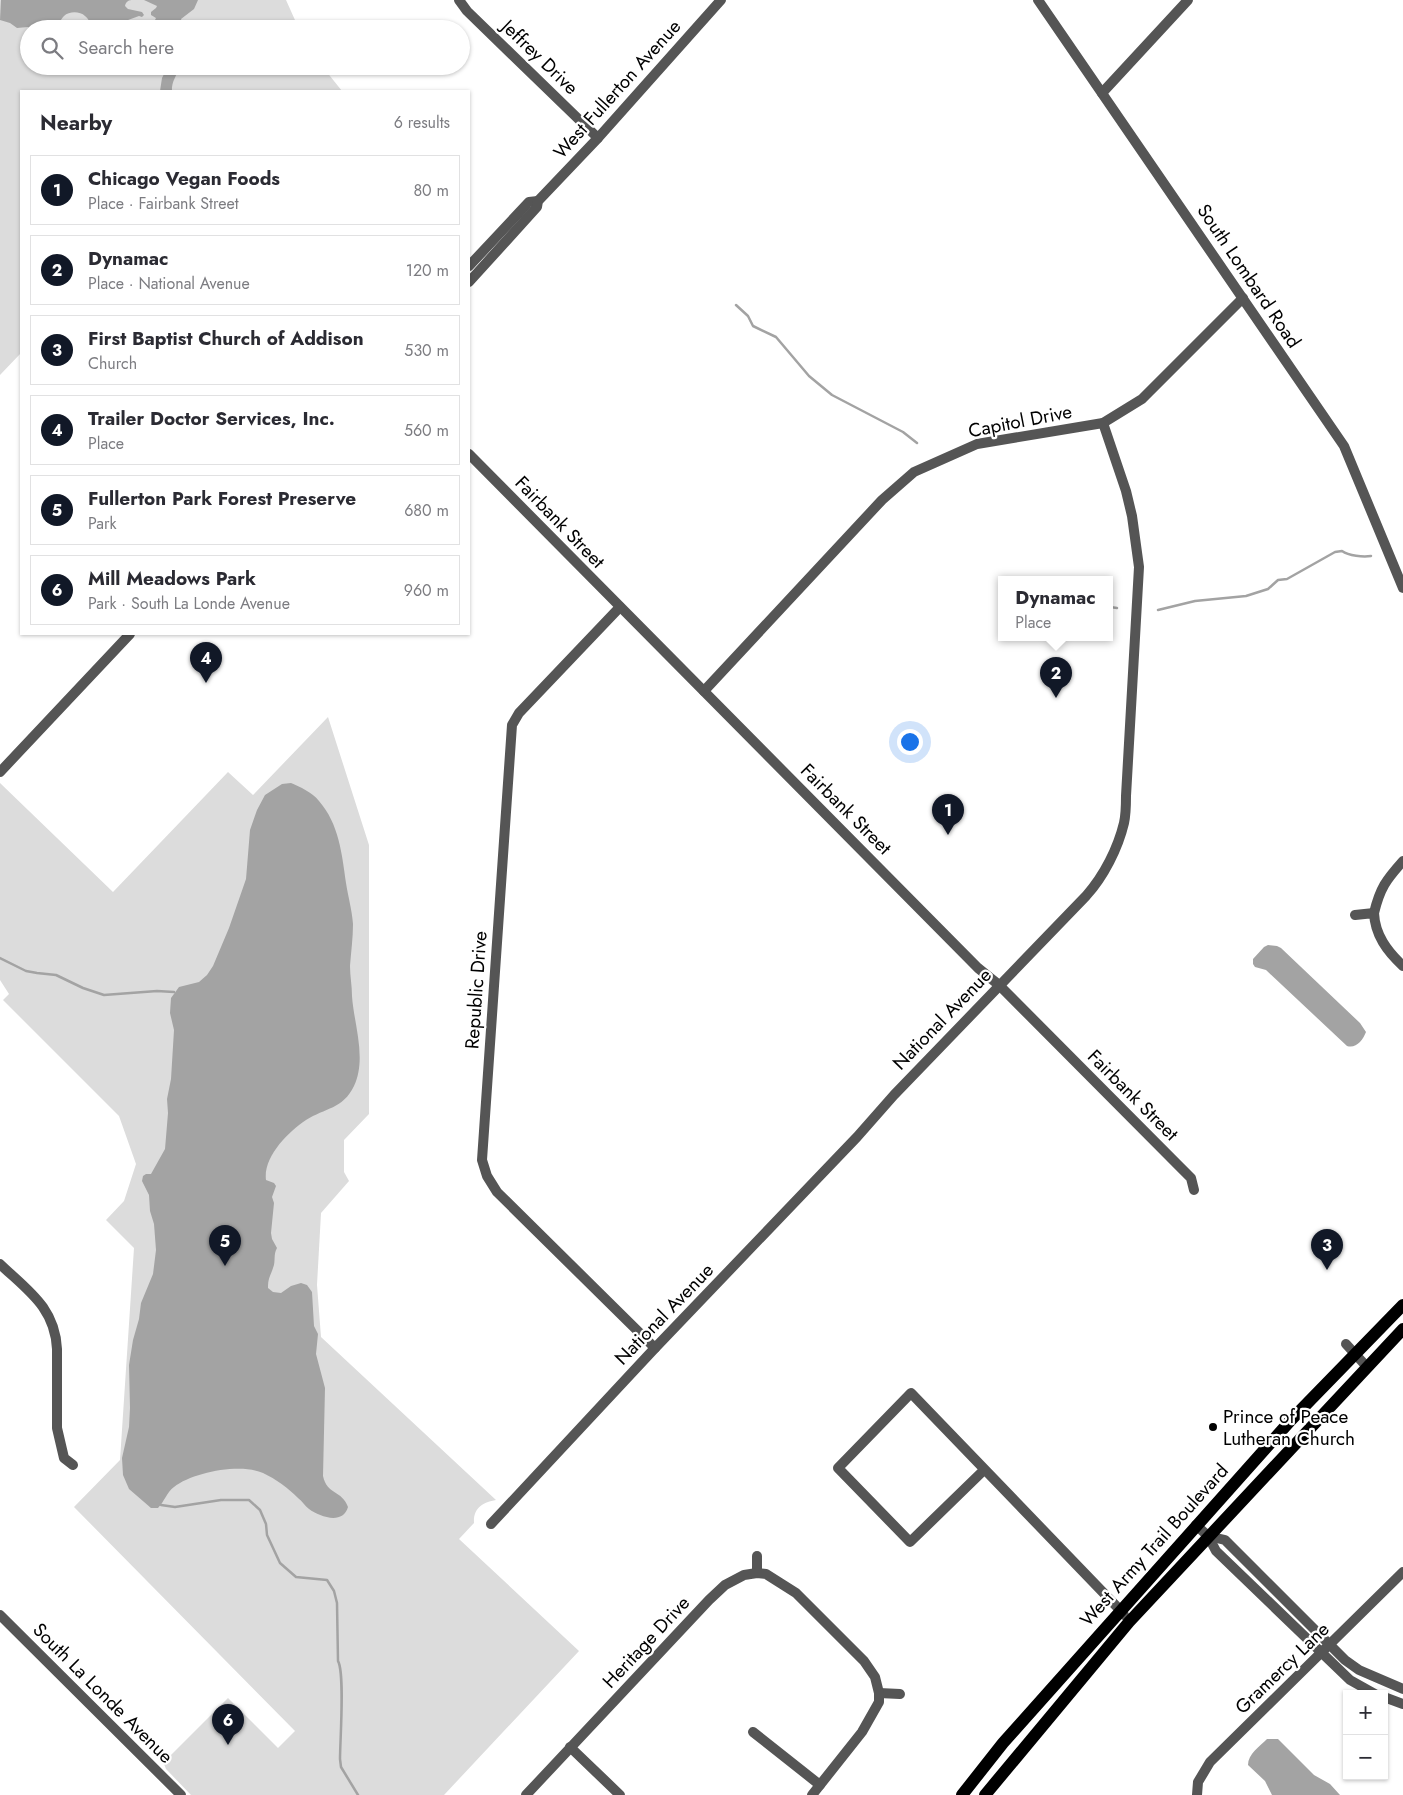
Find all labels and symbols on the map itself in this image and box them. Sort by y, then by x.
street label: Jeffrey Drive [493,11,585,101]
street label: West Fullerton Avenue [547,13,687,165]
street label: South Lombard Road [1191,199,1307,353]
street label: Capitol Drive [966,398,1074,444]
street label: Fairbank Street [509,470,611,574]
pin: 4 [190,642,222,683]
pin: 2 [1040,657,1072,698]
your location [897,729,923,755]
street label: Fairbank Street [794,757,898,861]
pin: 1 [932,794,964,835]
street label: Republic Drive [458,930,494,1050]
street label: National Avenue [886,962,998,1076]
street label: Fairbank Street [1081,1043,1185,1147]
pin: 5 [209,1225,241,1266]
pin: 3 [1311,1229,1343,1270]
street label: National Avenue [608,1257,720,1371]
place label: Prince of Peace Lutheran Church [1223,1403,1355,1452]
marker: Prince of Peace Lutheran Church [1207,1421,1219,1433]
street label: West Army Trail Boulevard [1074,1458,1234,1632]
street label: Heritage Drive [596,1590,696,1694]
street label: Gramercy Lane [1229,1616,1335,1720]
street label: South La Londe Avenue [27,1617,179,1769]
pin: 6 [212,1704,244,1745]

